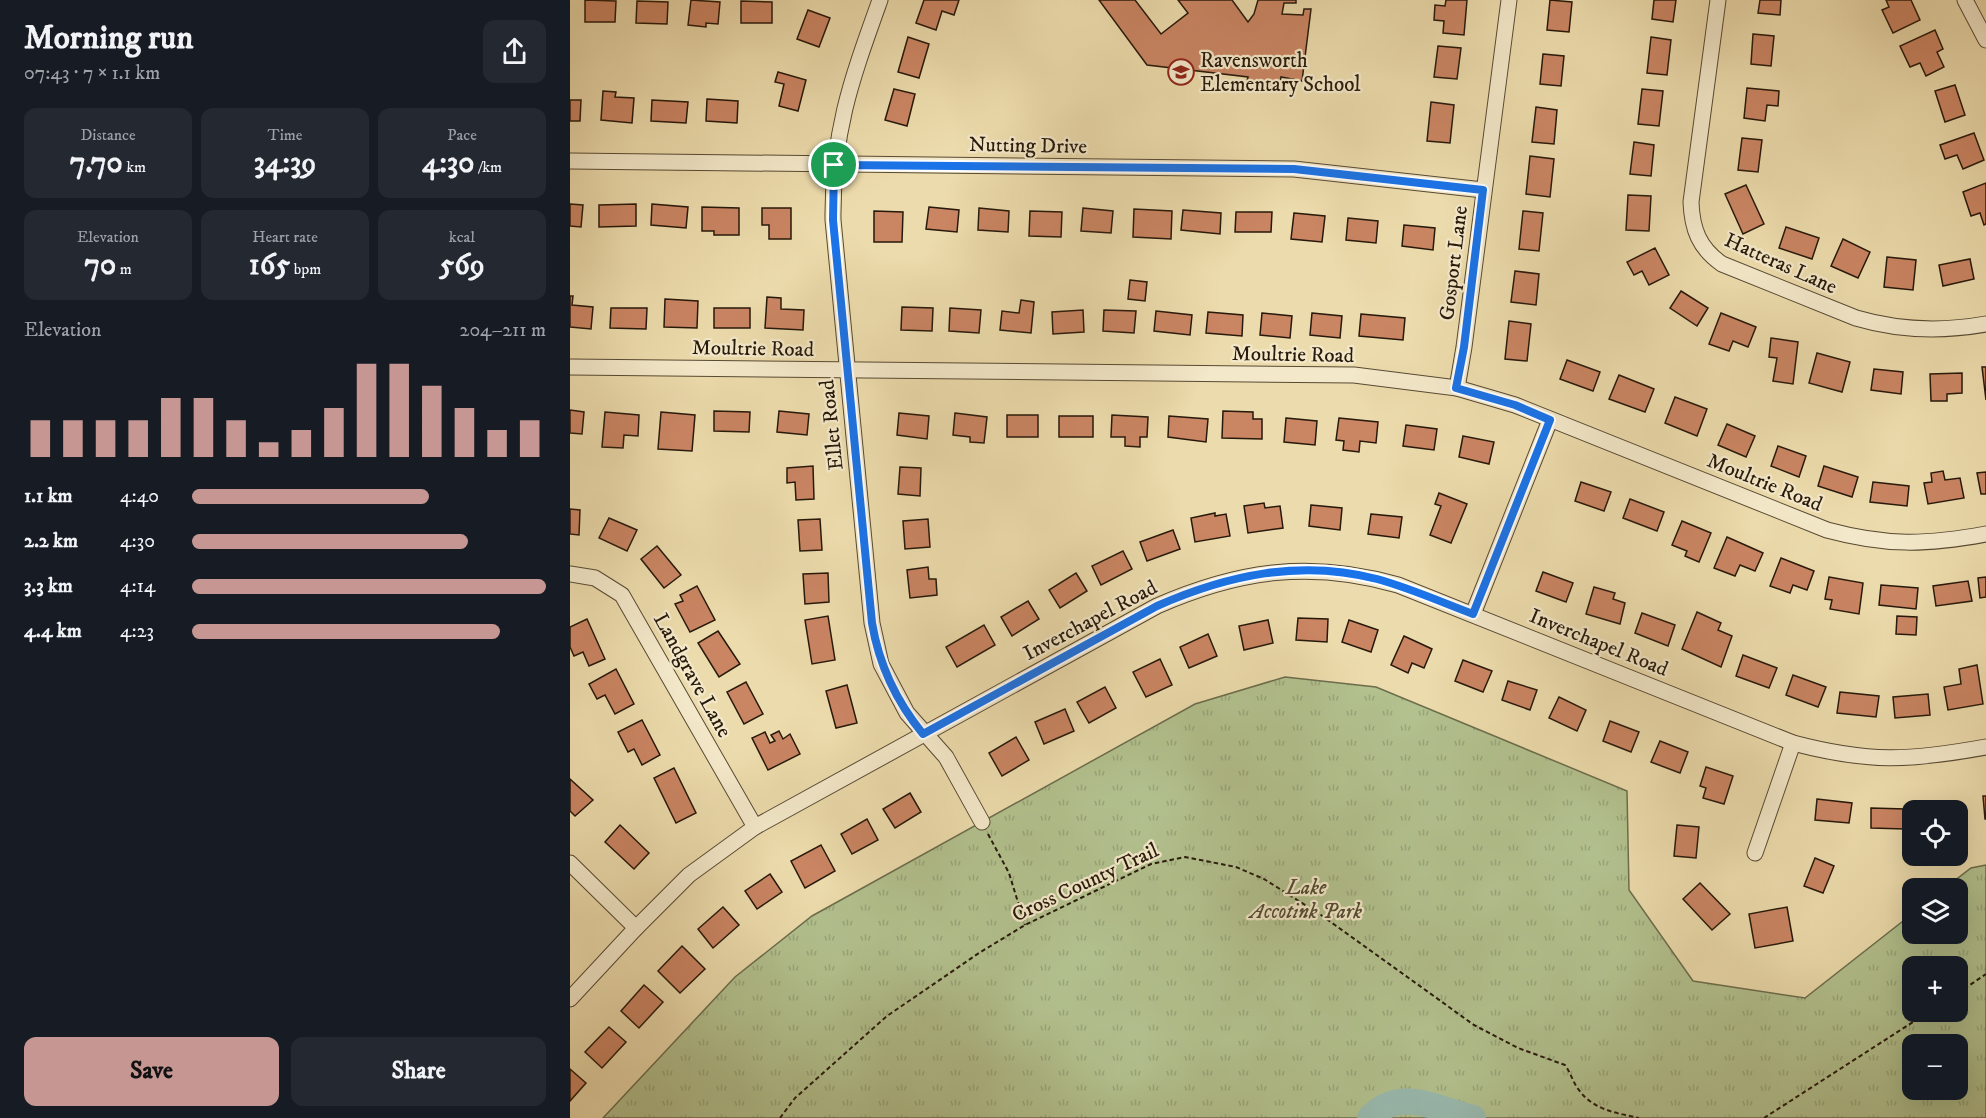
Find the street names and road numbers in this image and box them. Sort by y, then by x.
street label: Nutting Drive [969,132,1088,160]
street label: Gosport Lane [1434,204,1474,322]
street label: Hatteras Lane [1720,228,1841,300]
street label: Moultrie Road [692,335,815,363]
street label: Moultrie Road [1232,341,1355,369]
street label: Ellet Road [814,378,850,471]
street label: Moultrie Road [1703,448,1827,518]
street label: Inverchapel Road [1019,574,1162,667]
street label: Inverchapel Road [1525,603,1672,683]
street label: Landgrave Lane [647,609,737,743]
street label: Cross County Trail [1008,837,1164,928]

